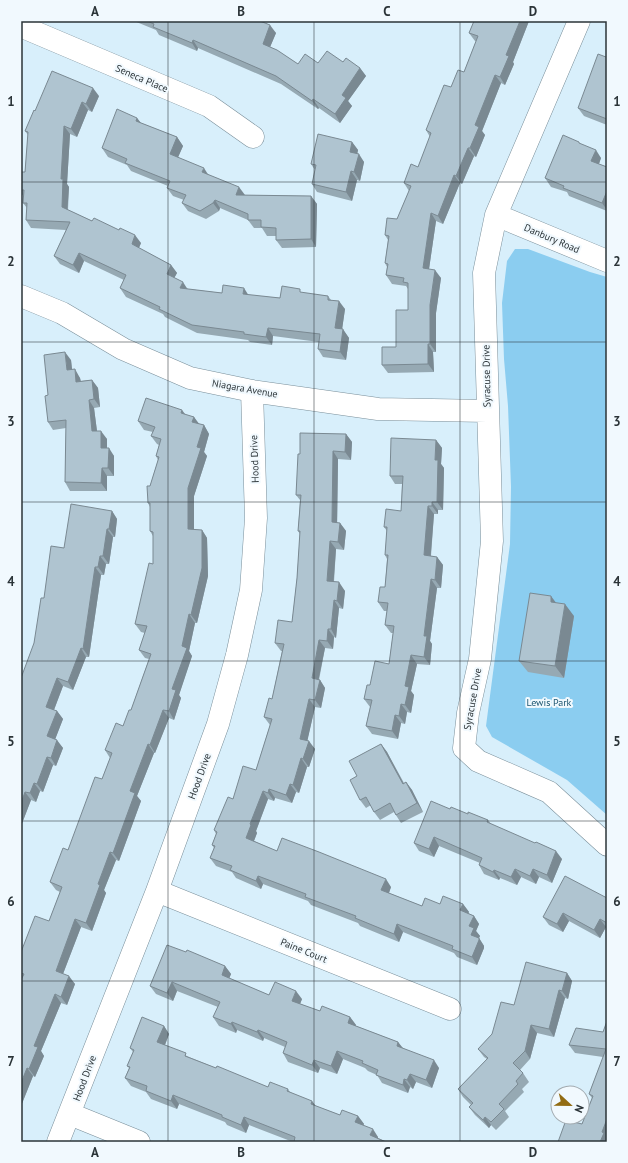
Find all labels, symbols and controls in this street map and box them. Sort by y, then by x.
text: A [91,3,99,20]
text: B [237,3,245,20]
text: C [383,3,391,20]
text: D [529,3,537,20]
street label: Seneca Place [114,62,170,95]
text: 1 [7,93,15,110]
text: 1 [613,93,621,110]
street label: Danbury Road [522,221,582,256]
text: 2 [7,253,15,270]
text: 2 [613,253,621,270]
street label: Syracuse Drive [479,345,494,407]
street label: Niagara Avenue [211,376,279,401]
text: 3 [7,413,15,430]
text: 3 [613,413,621,430]
street label: Hood Drive [247,435,262,483]
text: 4 [7,573,15,590]
text: 4 [613,573,621,590]
street label: Syracuse Drive [461,667,484,731]
park label: Lewis Park [527,696,572,709]
text: 5 [7,733,15,750]
text: 5 [613,733,621,750]
street label: Hood Drive [185,751,214,801]
text: 6 [7,893,15,910]
text: 6 [613,893,621,910]
street label: Paine Court [279,935,330,966]
text: 7 [7,1053,15,1070]
street label: Hood Drive [70,1053,99,1103]
text: 7 [613,1053,621,1070]
north arrow [550,1085,590,1125]
text: N [571,1103,587,1115]
text: A [91,1144,99,1161]
text: B [237,1144,245,1161]
text: C [383,1144,391,1161]
text: D [529,1144,537,1161]

